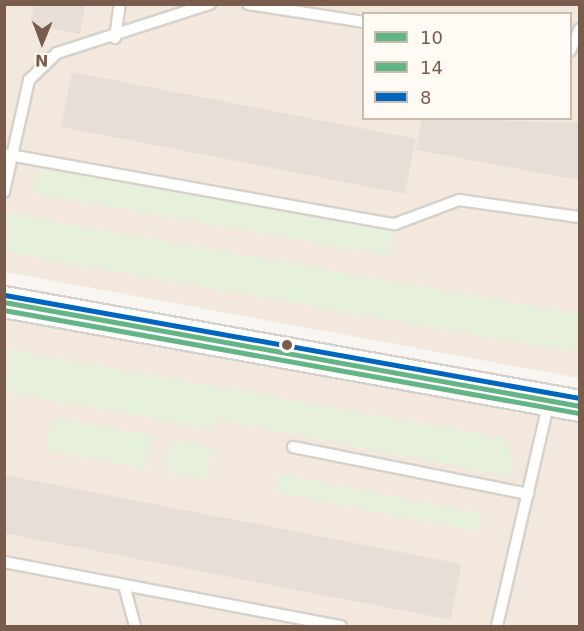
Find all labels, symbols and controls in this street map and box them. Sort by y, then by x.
north arrow [12,12,72,72]
legend [362,12,572,120]
text: 10 [420,27,443,48]
text: N [35,51,49,70]
text: 14 [420,57,443,78]
text: 8 [420,87,431,108]
unlabelled marker [281,339,293,351]

